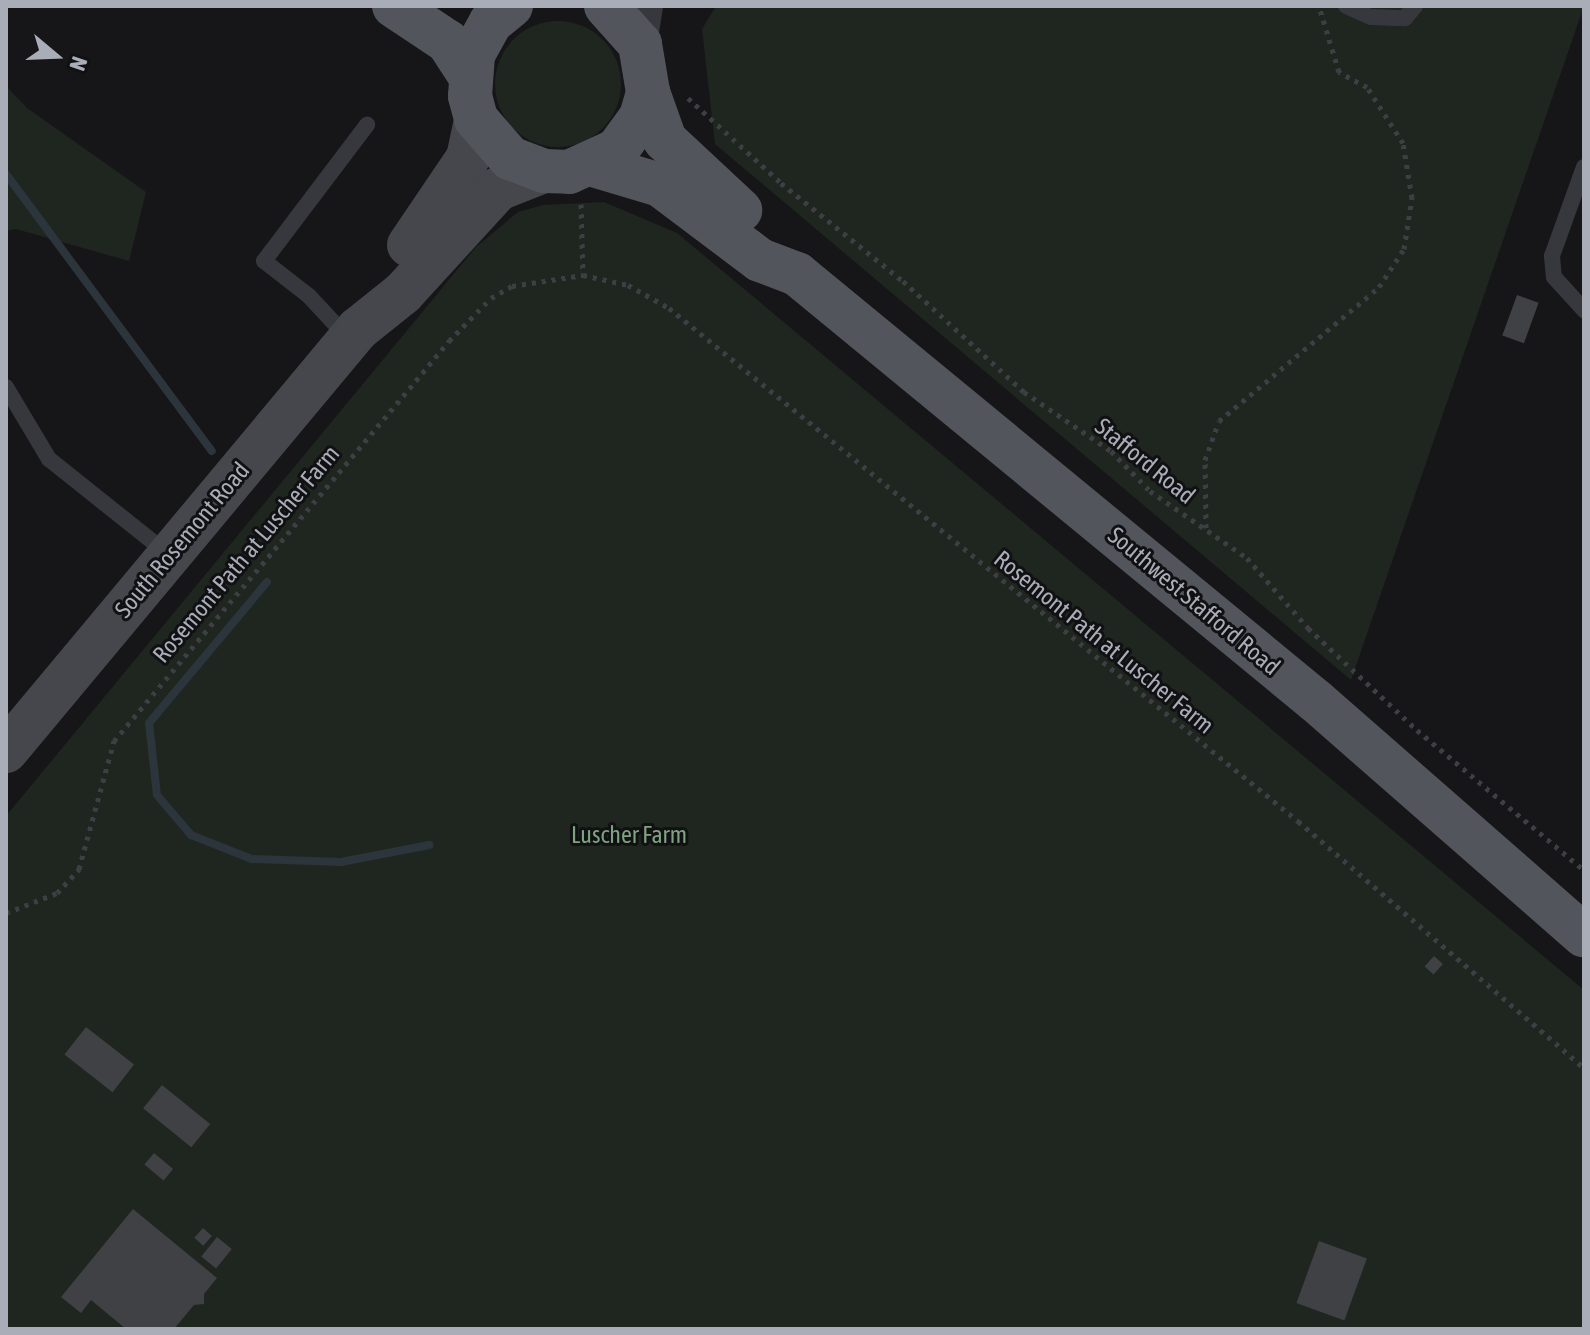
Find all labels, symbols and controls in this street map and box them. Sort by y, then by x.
north arrow [16,16,96,96]
text: N [64,53,93,74]
street label: Stafford Road [1089,412,1201,510]
street label: Rosemont Path at Luscher Farm [147,440,345,668]
street label: South Rosemont Road [109,457,255,623]
street label: Southwest Stafford Road [1102,521,1286,681]
street label: Rosemont Path at Luscher Farm [988,544,1220,740]
park label: Luscher Farm [571,821,687,849]

